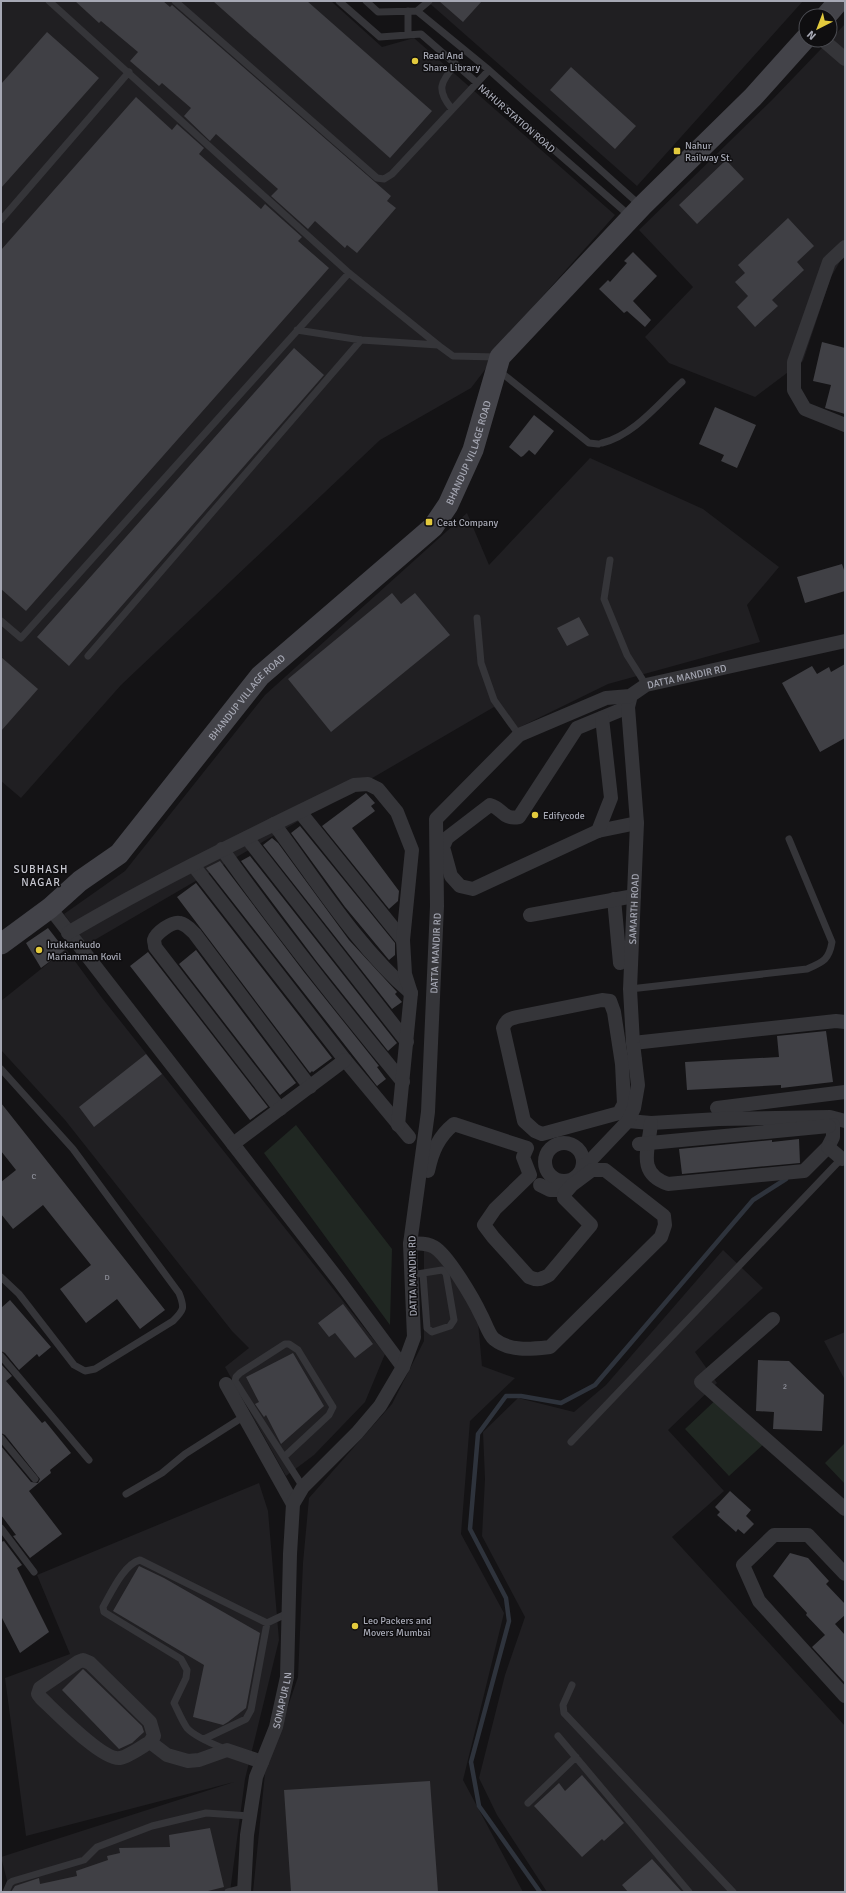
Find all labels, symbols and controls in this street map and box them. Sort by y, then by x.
north arrow [798,8,838,48]
text: N [804,28,819,42]
place label: Read And Share Library [423,50,480,74]
marker: Read And Share Library [410,56,420,66]
street label: NAHUR STATION ROAD [475,82,557,155]
place label: Nahur Railway St. [685,140,733,164]
marker: Nahur Railway St. [672,146,682,156]
street label: BHANDUP VILLAGE ROAD [444,399,494,507]
marker: Ceat Company [424,517,434,527]
place label: Ceat Company [437,517,498,529]
street label: BHANDUP VILLAGE ROAD [206,652,288,743]
street label: DATTA MANDIR RD [646,662,728,692]
marker: Edifycode [530,810,540,820]
place label: Edifycode [543,810,585,822]
district label: SUBHASH NAGAR [14,863,68,889]
street label: SAMARTH ROAD [627,873,642,944]
street label: DATTA MANDIR RD [428,913,444,994]
place label: Irukkankudo Mariamman Kovil [47,939,121,963]
marker: Irukkankudo Mariamman Kovil [34,945,44,955]
house number: C [32,1171,37,1181]
street label: DATTA MANDIR RD [406,1235,420,1316]
house number: D [104,1272,110,1282]
house number: 2 [783,1381,787,1391]
place label: Leo Packers and Movers Mumbai [363,1615,431,1639]
marker: Leo Packers and Movers Mumbai [350,1621,360,1631]
street label: SONAPUR LN [271,1672,294,1730]

